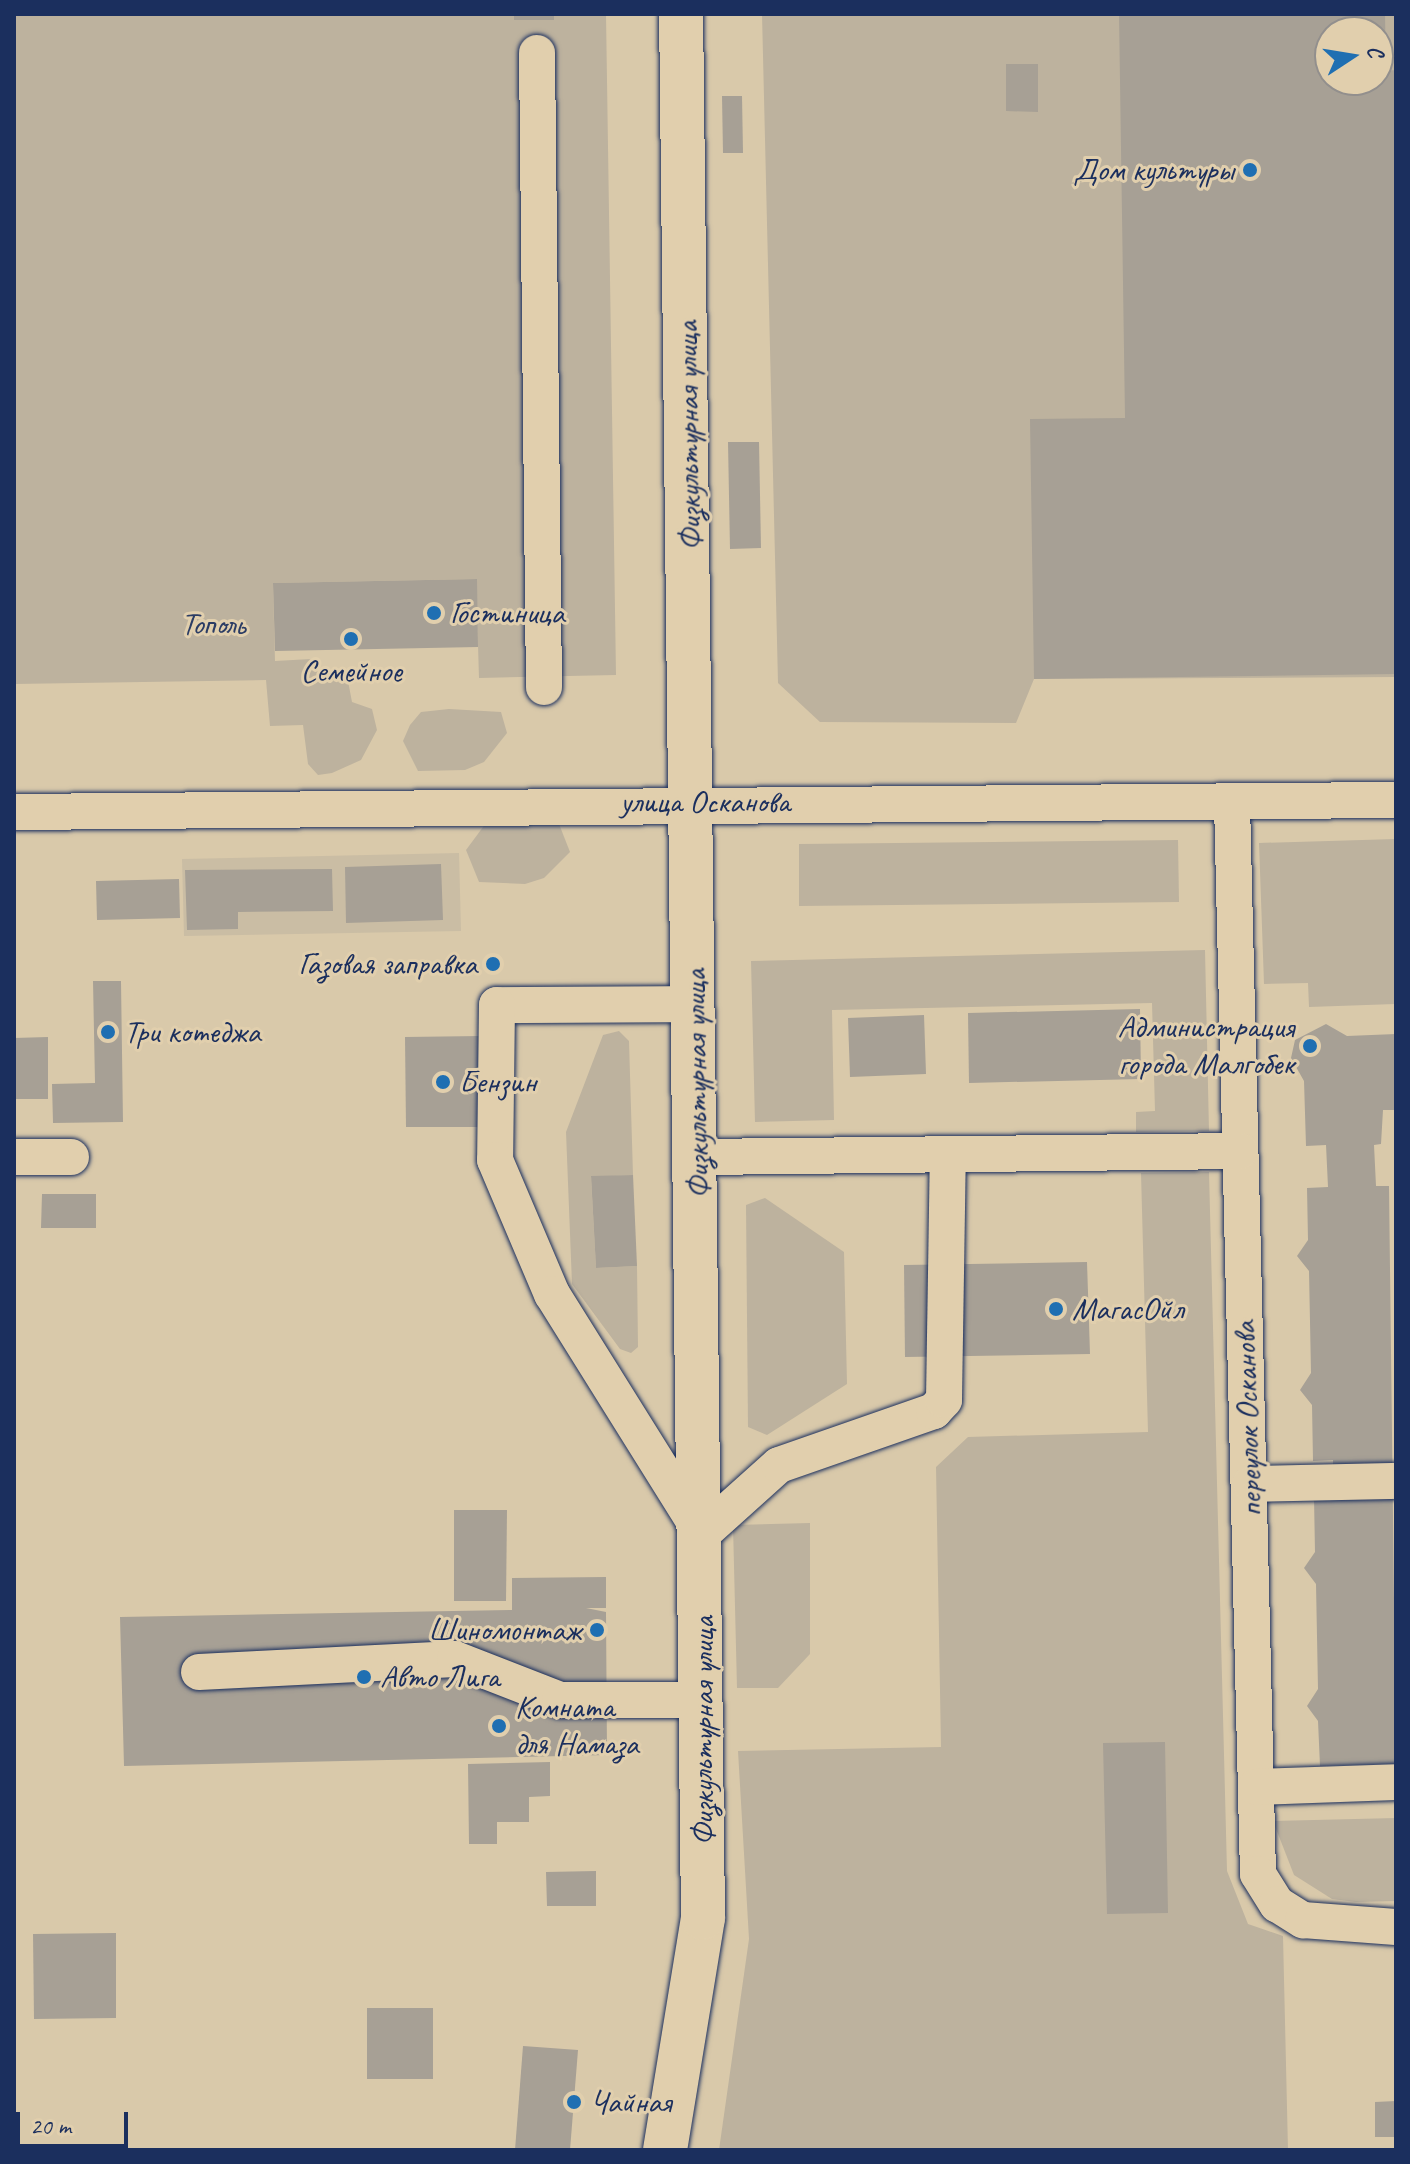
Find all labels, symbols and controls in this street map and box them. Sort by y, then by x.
north arrow [1314,16,1394,96]
text: С [1361,43,1390,60]
place label: Дом культуры [1078,151,1234,189]
marker: Дом культуры [1241,161,1259,179]
street label: Физкультурная улица [668,319,710,553]
place label: Гостиница [450,594,564,632]
marker: Гостиница [425,604,443,622]
park label: Тополь [181,605,245,643]
marker: Семейное [342,630,360,648]
place label: Семейное [300,652,402,690]
street label: улица Осканова [620,783,790,821]
place label: Газовая заправка [298,945,477,983]
marker: Газовая заправка [484,955,502,973]
street label: Физкультурная улица [676,967,718,1201]
place label: Администрация города Малгобек [1117,1009,1294,1084]
place label: Три котеджа [124,1013,261,1051]
marker: Три котеджа [99,1023,117,1041]
marker: Администрация города Малгобек [1301,1037,1319,1055]
place label: Бензин [459,1063,536,1101]
marker: Бензин [434,1073,452,1091]
place label: МагасОйл [1072,1290,1184,1328]
marker: МагасОйл [1047,1300,1065,1318]
street label: переулок Осканова [1225,1320,1271,1518]
place label: Шиномонтаж [428,1611,581,1649]
street label: Физкультурная улица [684,1615,722,1847]
marker: Шиномонтаж [588,1621,606,1639]
place label: Авто Лига [380,1658,497,1696]
marker: Авто Лига [355,1668,373,1686]
place label: Комната для Намаза [515,1689,640,1764]
marker: Комната для Намаза [490,1717,508,1735]
place label: Чайная [590,2083,671,2121]
marker: Чайная [565,2093,583,2111]
scale bar [20,2096,132,2146]
text: 20 m [30,2111,71,2141]

